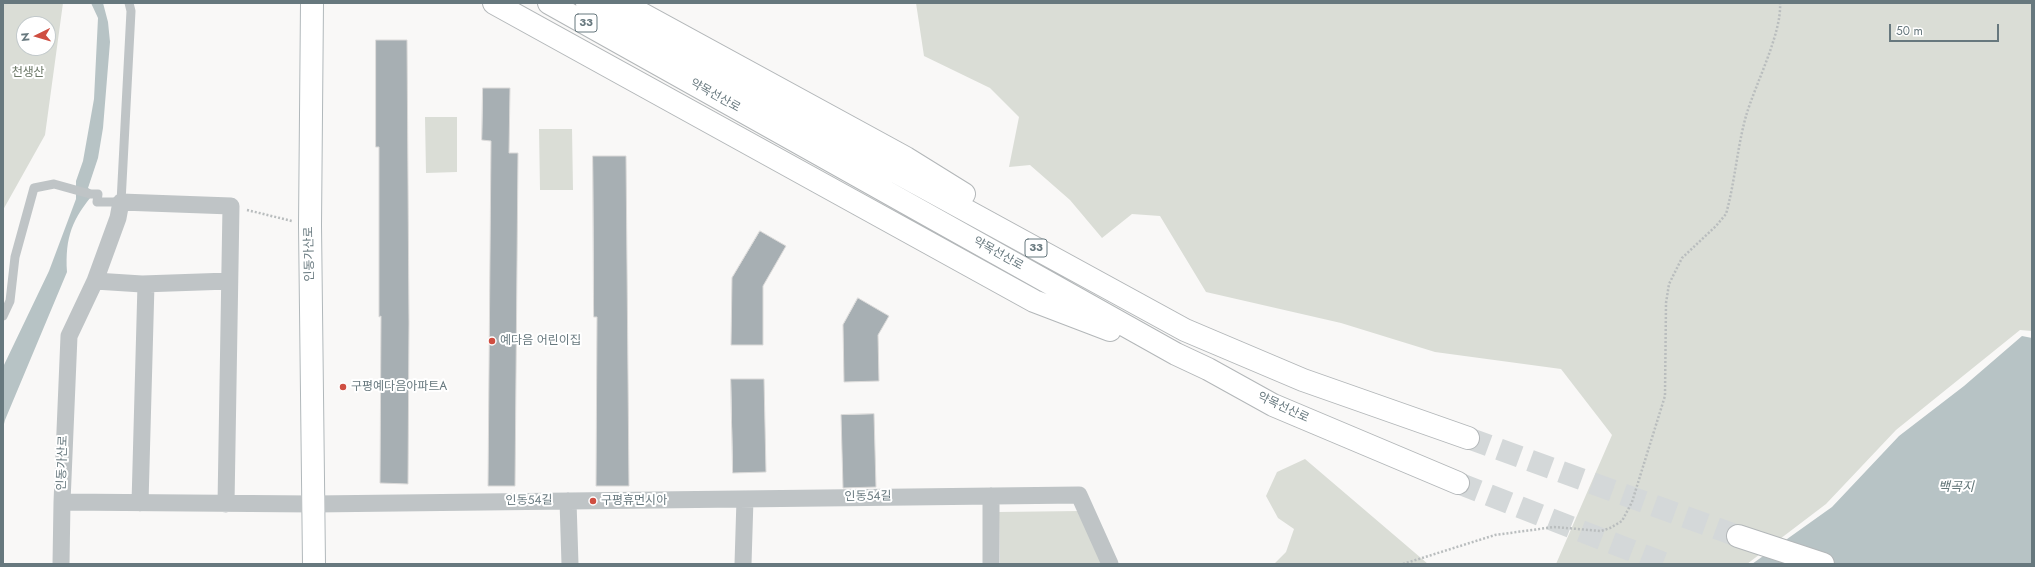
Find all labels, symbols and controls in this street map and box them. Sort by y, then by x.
road number: 33 [575,14,597,32]
north arrow [16,16,56,56]
scale bar [1891,16,2001,42]
text: 50 m [1896,22,1923,40]
text: N [17,32,33,42]
park label: 천생산 [11,66,45,80]
street label: 약목선산로 [687,76,743,116]
street label: 인동가산로 [302,226,318,282]
street label: 약목선산로 [970,234,1026,274]
road number: 33 [1025,239,1047,257]
place label: 예다음 어린이집 [500,334,581,348]
marker: 예다음 어린이집 [487,336,497,346]
place label: 구평예다음아파트A [351,380,447,394]
marker: 구평예다음아파트A [338,382,348,392]
street label: 약목선산로 [1255,390,1311,426]
street label: 인동가산로 [55,435,71,491]
water label: 백곡지 [1938,480,1974,496]
street label: 인동54길 [844,489,892,505]
street label: 인동54길 [505,493,553,509]
place label: 구평휴먼시아 [601,494,667,508]
marker: 구평휴먼시아 [588,496,598,506]

